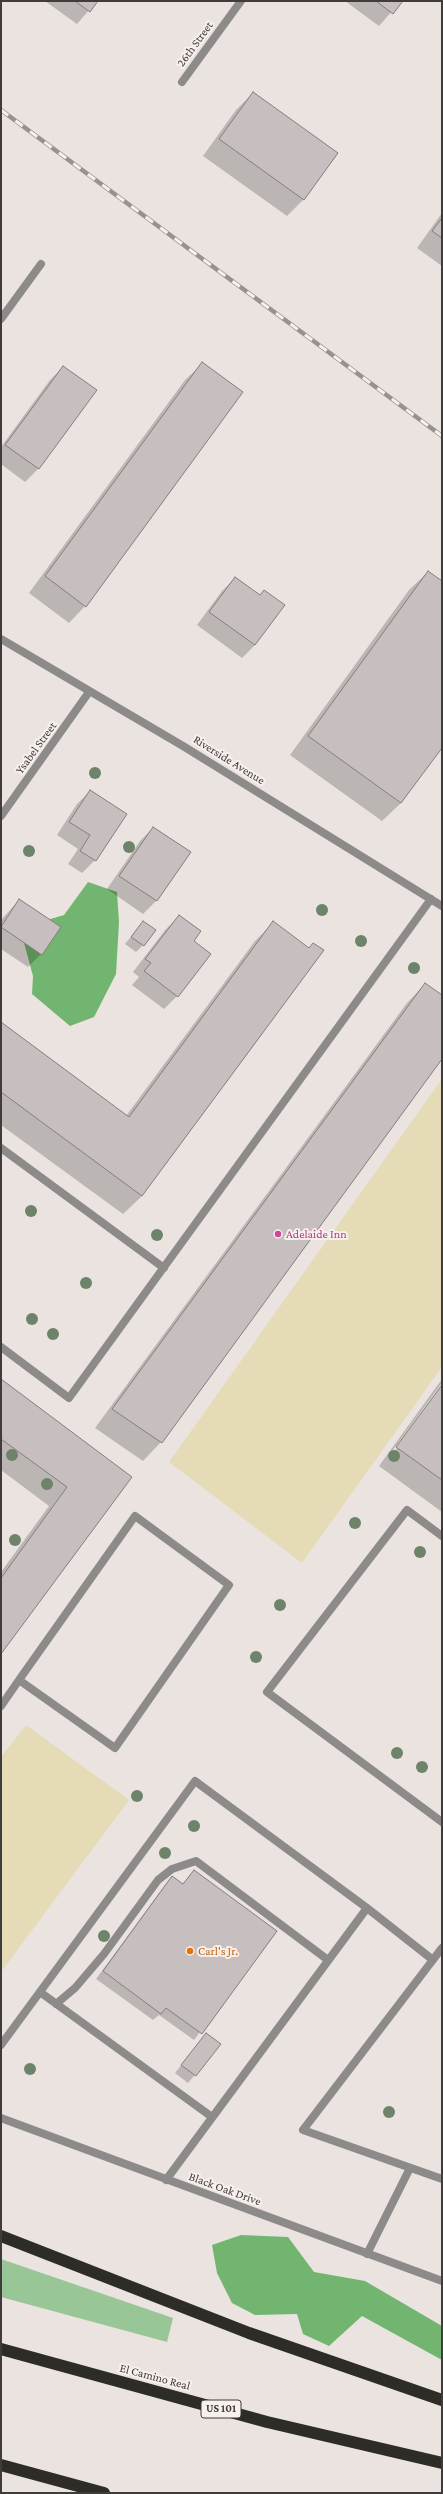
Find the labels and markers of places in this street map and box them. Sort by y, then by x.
place label: Adelaide Inn [286,1227,347,1241]
marker: Adelaide Inn [273,1229,283,1239]
place label: Carl's Jr. [198,1944,238,1958]
marker: Carl's Jr. [185,1946,195,1956]

